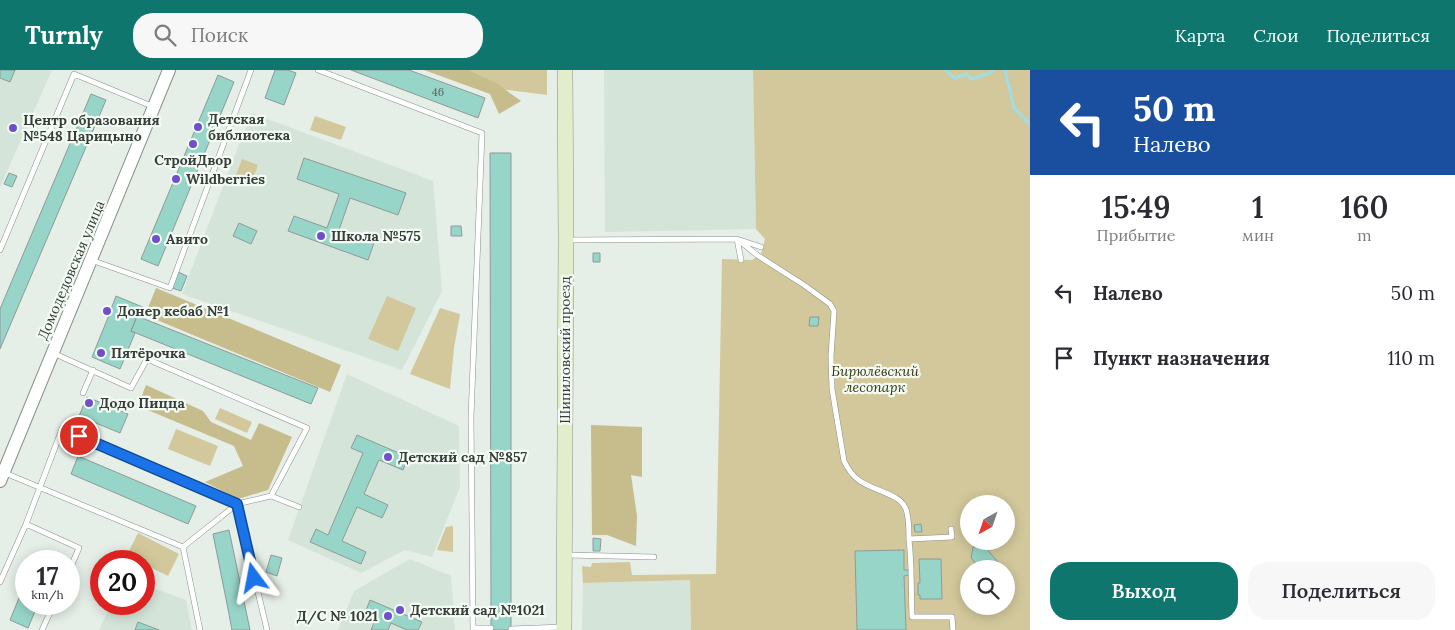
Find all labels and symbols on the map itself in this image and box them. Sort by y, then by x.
house number: 46 [432,85,444,99]
place label: Детская библиотека [208,110,291,144]
place label: Центр образования №548 Царицыно [23,111,160,145]
marker: Детская библиотека [192,121,204,133]
marker: Центр образования №548 Царицыно [7,122,19,134]
marker: СтройДвор [187,138,199,150]
place label: СтройДвор [154,151,232,169]
place label: Wildberries [186,170,265,188]
marker: Wildberries [170,173,182,185]
street label: Домодедовская улица [33,198,109,342]
place label: Школа №575 [331,227,421,245]
place label: Авито [166,230,208,248]
marker: Школа №575 [315,230,327,242]
marker: Авито [150,233,162,245]
street label: Шипиловский проезд [556,276,574,424]
place label: Донер кебаб №1 [117,302,229,320]
marker: Донер кебаб №1 [101,305,113,317]
place label: Пятёрочка [111,344,186,362]
marker: Пятёрочка [95,347,107,359]
park label: Бирюлёвский лесопарк [831,362,919,396]
place label: Додо Пицца [99,394,186,412]
marker: Додо Пицца [83,397,95,409]
pin [58,415,100,457]
place label: Детский сад №857 [398,448,528,466]
marker: Детский сад №857 [382,451,394,463]
north arrow [960,495,1015,550]
speed limit sign: 20 [90,550,155,615]
position arrow [227,551,279,603]
place label: Детский сад №1021 [410,601,545,619]
marker: Детский сад №1021 [394,604,406,616]
place label: Д/C № 1021 [297,607,378,625]
marker: Д/C № 1021 [382,610,394,622]

